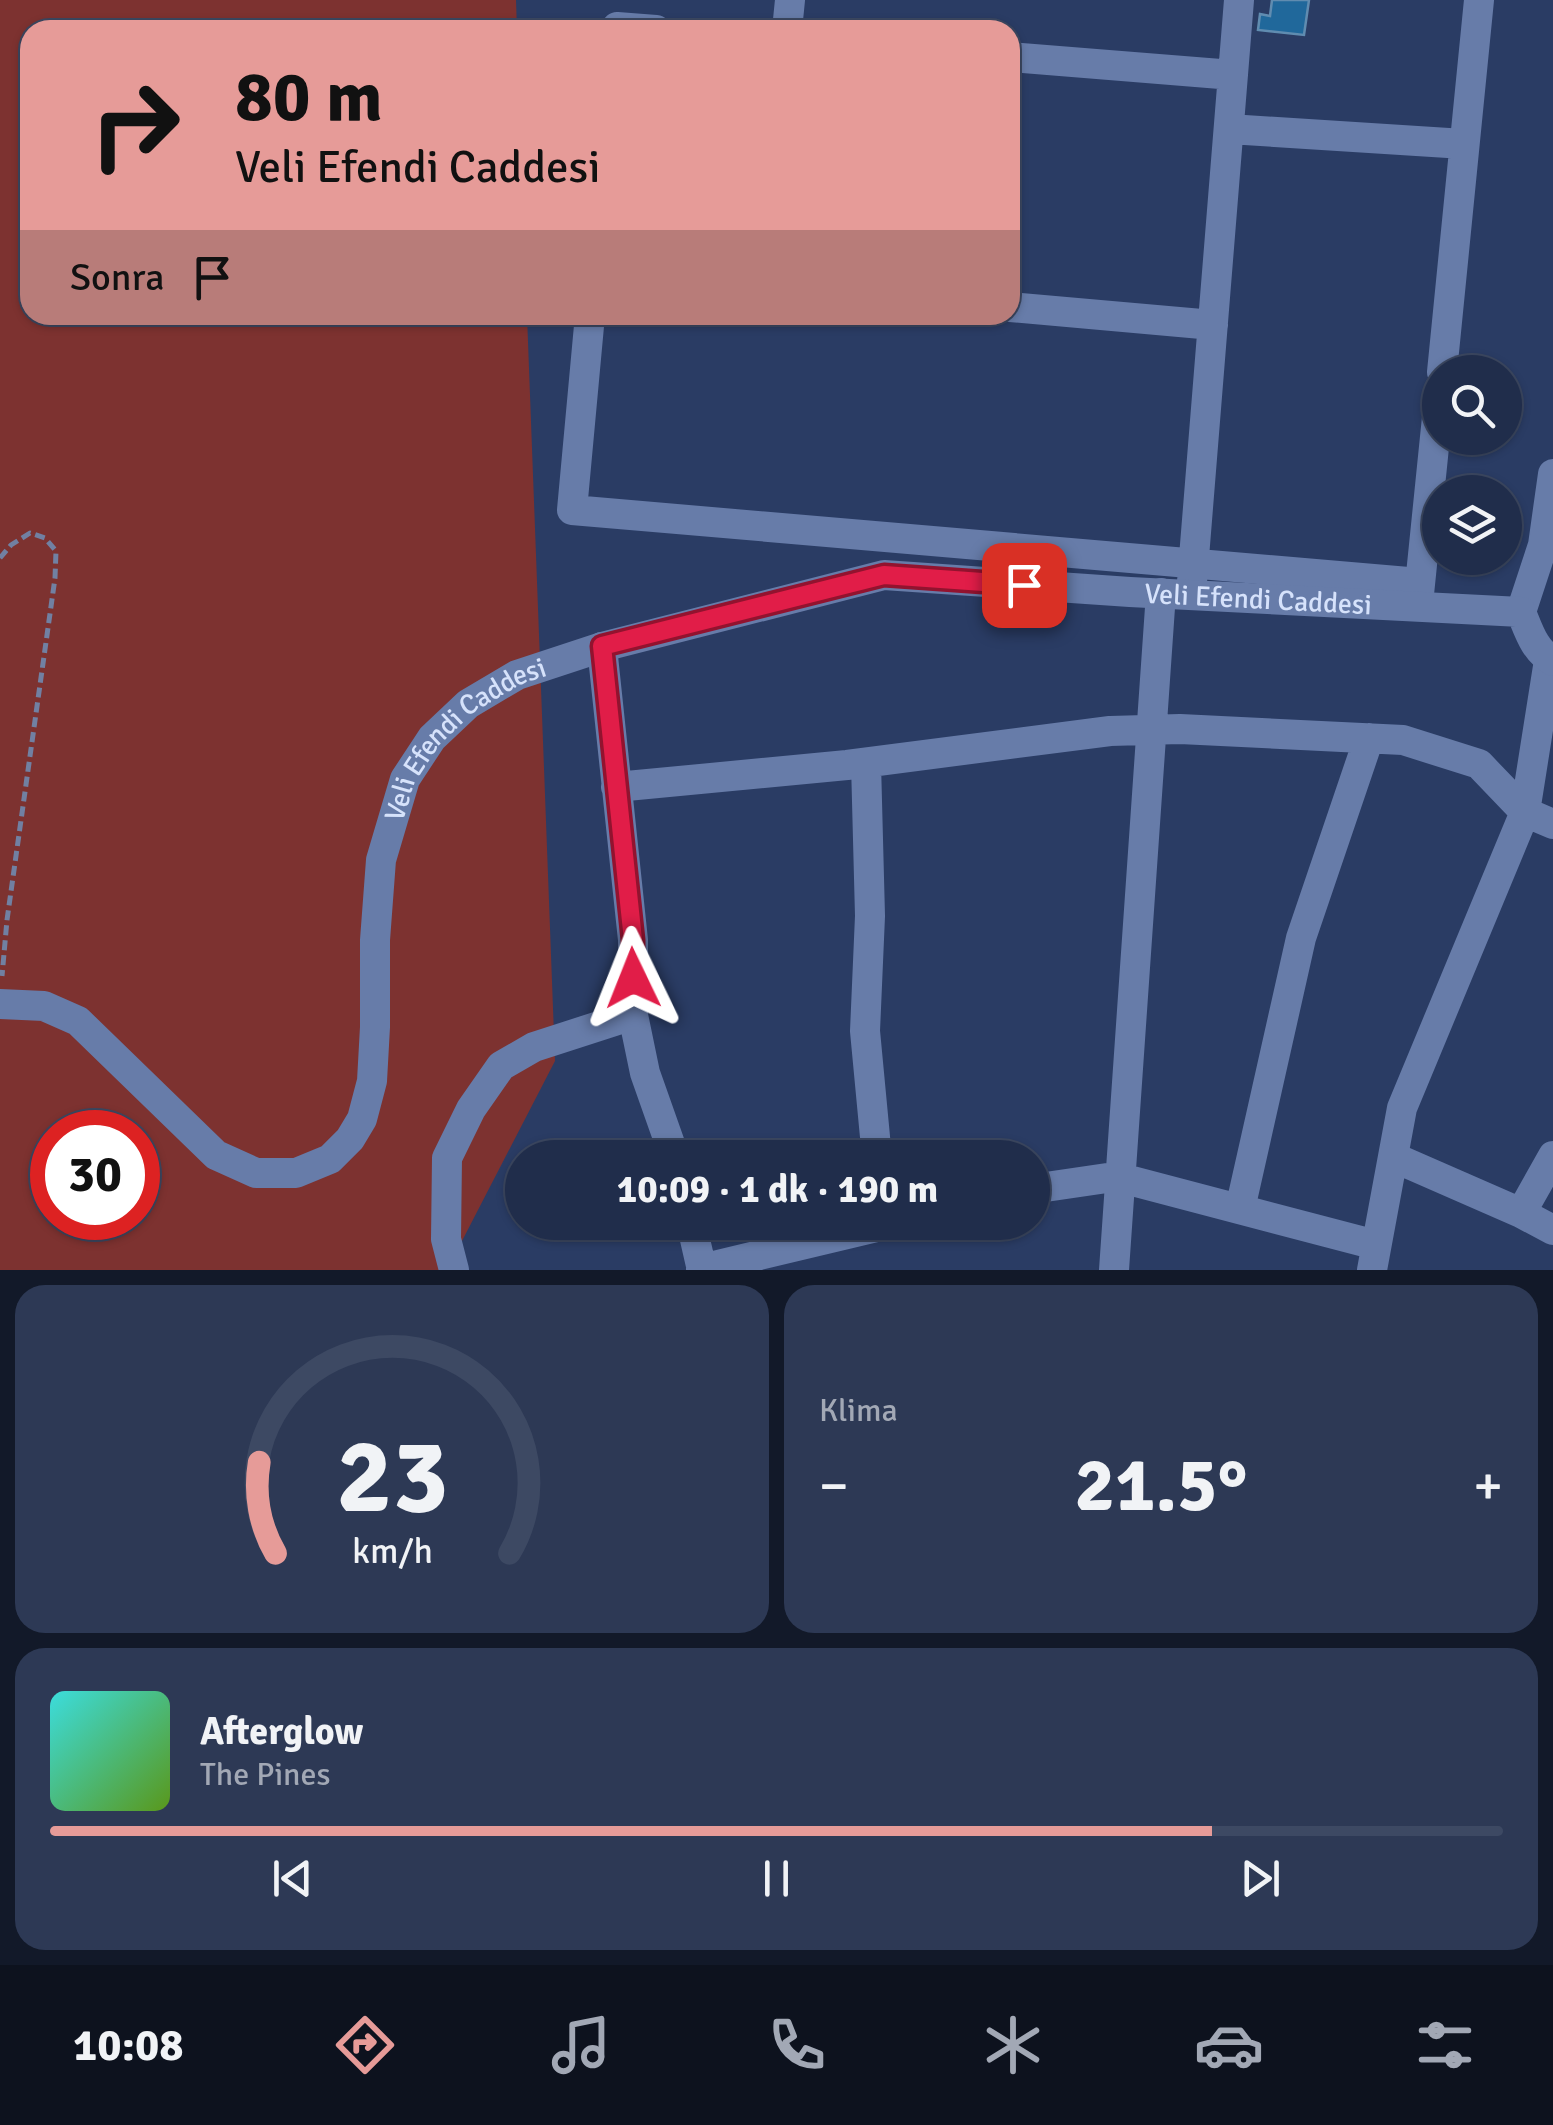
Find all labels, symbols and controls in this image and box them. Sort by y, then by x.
text: 80 m [235,54,383,140]
icon: right [70,60,200,190]
text: Veli Efendi Caddesi [235,140,601,195]
icon: arrive [185,250,240,305]
text: Sonra [70,254,165,301]
map controls [1422,355,1522,575]
button: search [1422,355,1522,455]
button: layers [1422,475,1522,575]
pin [982,543,1067,628]
icon: arrive [997,558,1052,613]
street label: Veli Efendi Caddesi [1144,577,1373,622]
street label: Veli Efendi Caddesi [378,651,551,825]
position arrow [581,926,685,1030]
speed limit sign: 30 [30,1110,160,1240]
text: 10:09 · 1 dk · 190 m [617,1166,938,1213]
text: Klima [819,1391,898,1430]
text: 23 [336,1413,448,1541]
text: 21.5° [1075,1439,1248,1532]
text: − [819,1452,849,1520]
text: + [1473,1452,1503,1520]
text: km/h [352,1529,432,1573]
text: Afterglow [200,1708,363,1755]
text: The Pines [200,1755,331,1794]
icon: previous [265,1851,320,1906]
icon: pause [749,1851,804,1906]
icon: next [1233,1851,1288,1906]
icon: directions [330,2010,400,2080]
icon: music [546,2010,616,2080]
icon: phone [762,2010,832,2080]
icon: climate [978,2010,1048,2080]
icon: car [1194,2010,1264,2080]
icon: filters [1410,2010,1480,2080]
text: 10:08 [73,2018,183,2073]

